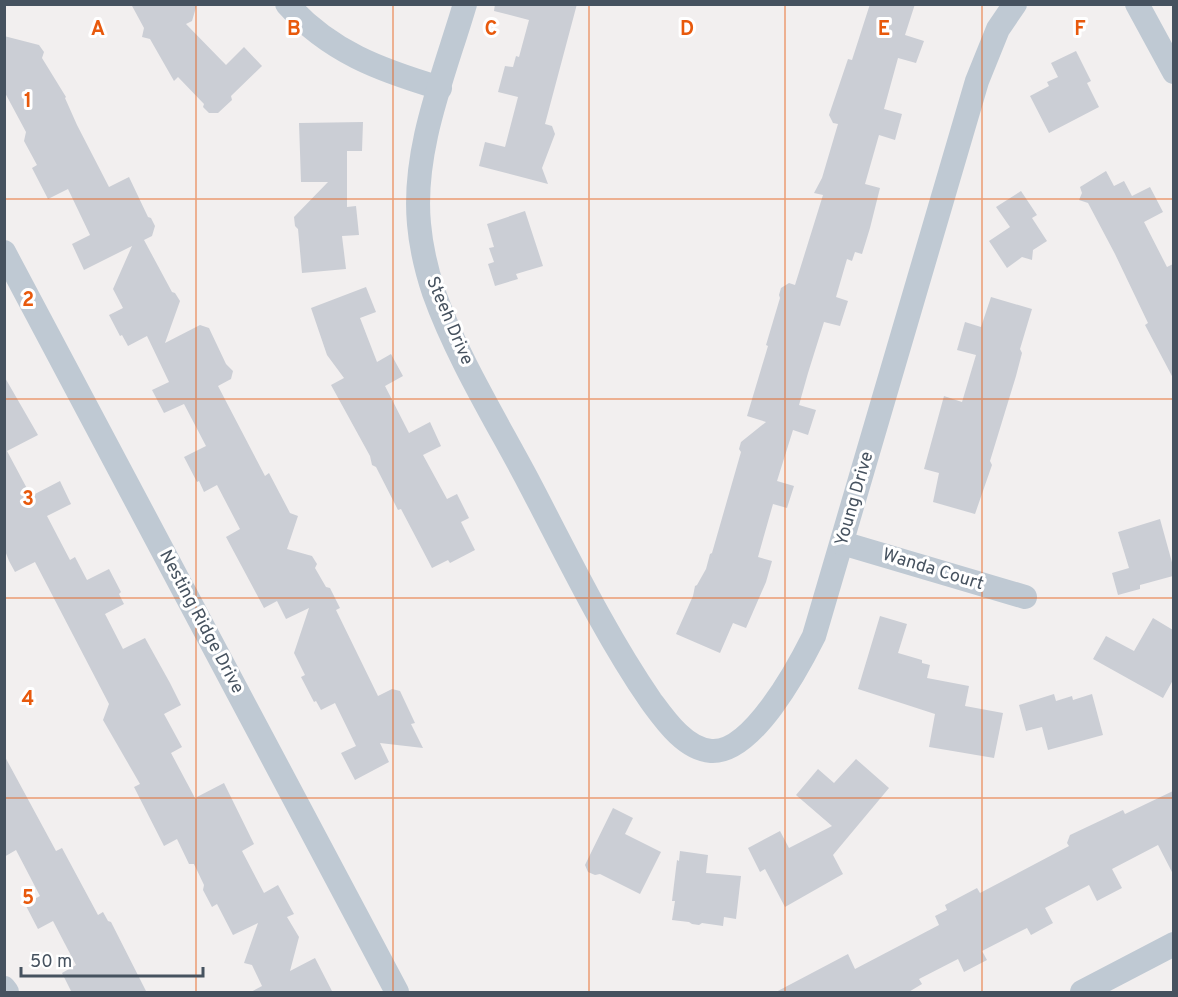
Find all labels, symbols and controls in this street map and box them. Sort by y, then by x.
text: A [91,17,105,43]
text: B [287,17,301,43]
text: C [485,17,497,43]
text: D [680,17,694,43]
text: E [878,17,890,43]
text: F [1074,17,1086,43]
text: 1 [24,89,32,115]
street label: Steeh Drive [420,273,478,369]
text: 2 [22,288,34,314]
street label: Young Drive [831,449,879,549]
text: 3 [22,487,34,513]
street label: Wanda Court [880,544,986,596]
street label: Nesting Ridge Drive [153,546,249,698]
text: 4 [22,687,34,713]
text: 5 [22,886,34,912]
scale bar [21,940,202,978]
text: 50 m [30,951,72,974]

